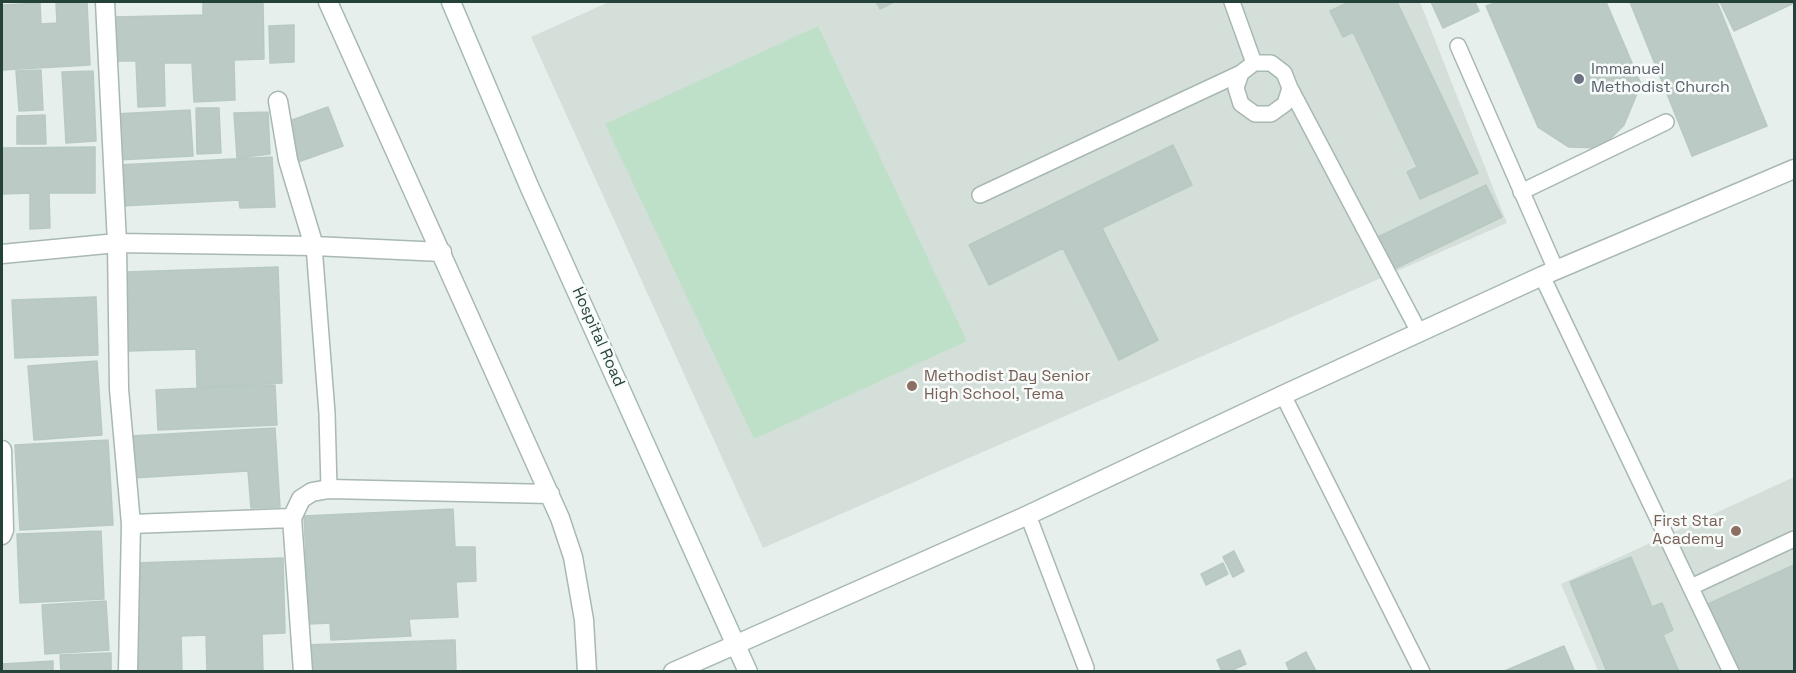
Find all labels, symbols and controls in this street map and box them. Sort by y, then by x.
place label: Immanuel Methodist Church [1591,60,1730,98]
marker: Immanuel Methodist Church [1572,72,1586,86]
street label: Hospital Road [567,284,629,390]
place label: Methodist Day Senior High School, Tema [924,367,1090,405]
marker: Methodist Day Senior High School, Tema [905,379,919,393]
place label: First Star Academy [1652,512,1724,550]
marker: First Star Academy [1729,524,1743,538]

